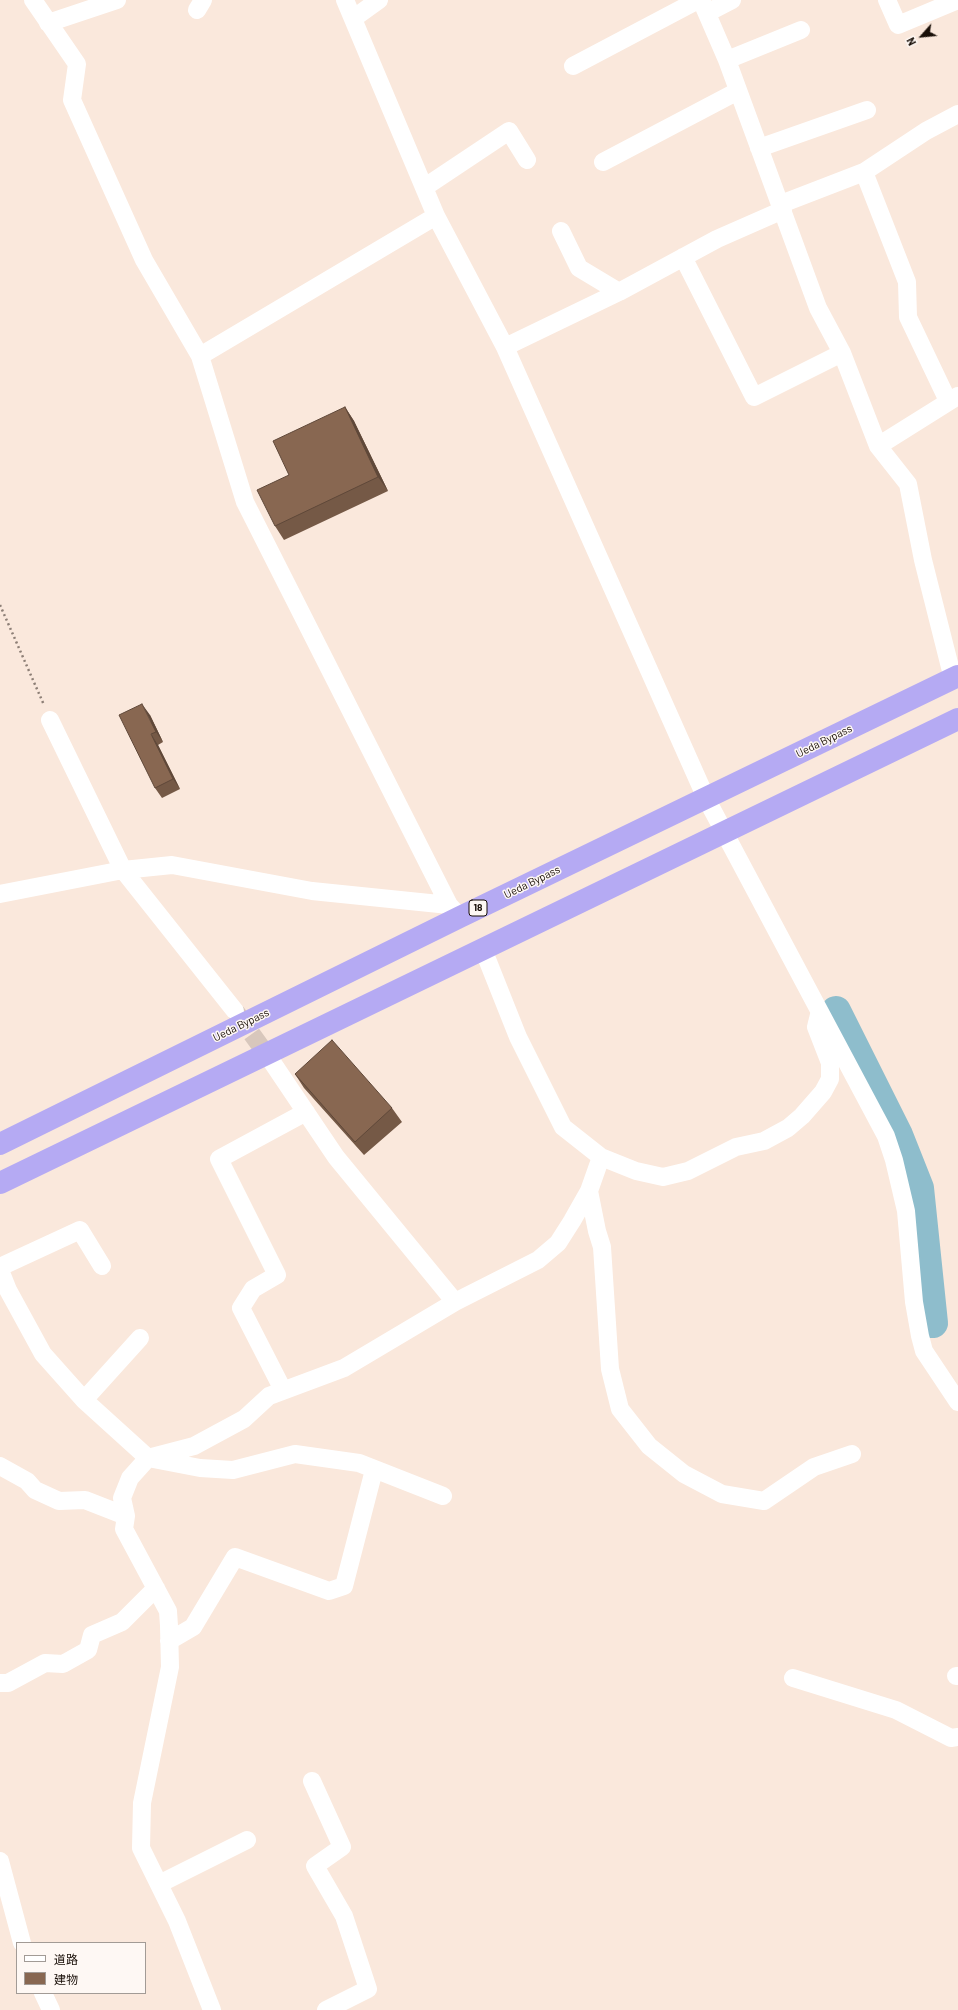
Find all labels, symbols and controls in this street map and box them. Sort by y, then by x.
north arrow [902,16,942,56]
text: N [903,35,918,48]
street label: Ueda Bypass [794,722,854,760]
street label: Ueda Bypass [502,863,562,901]
road number: 18 [469,900,487,916]
street label: Ueda Bypass [211,1006,271,1044]
legend [16,1942,146,1994]
text: 道路 [54,1952,78,1966]
text: 建物 [54,1972,78,1986]

